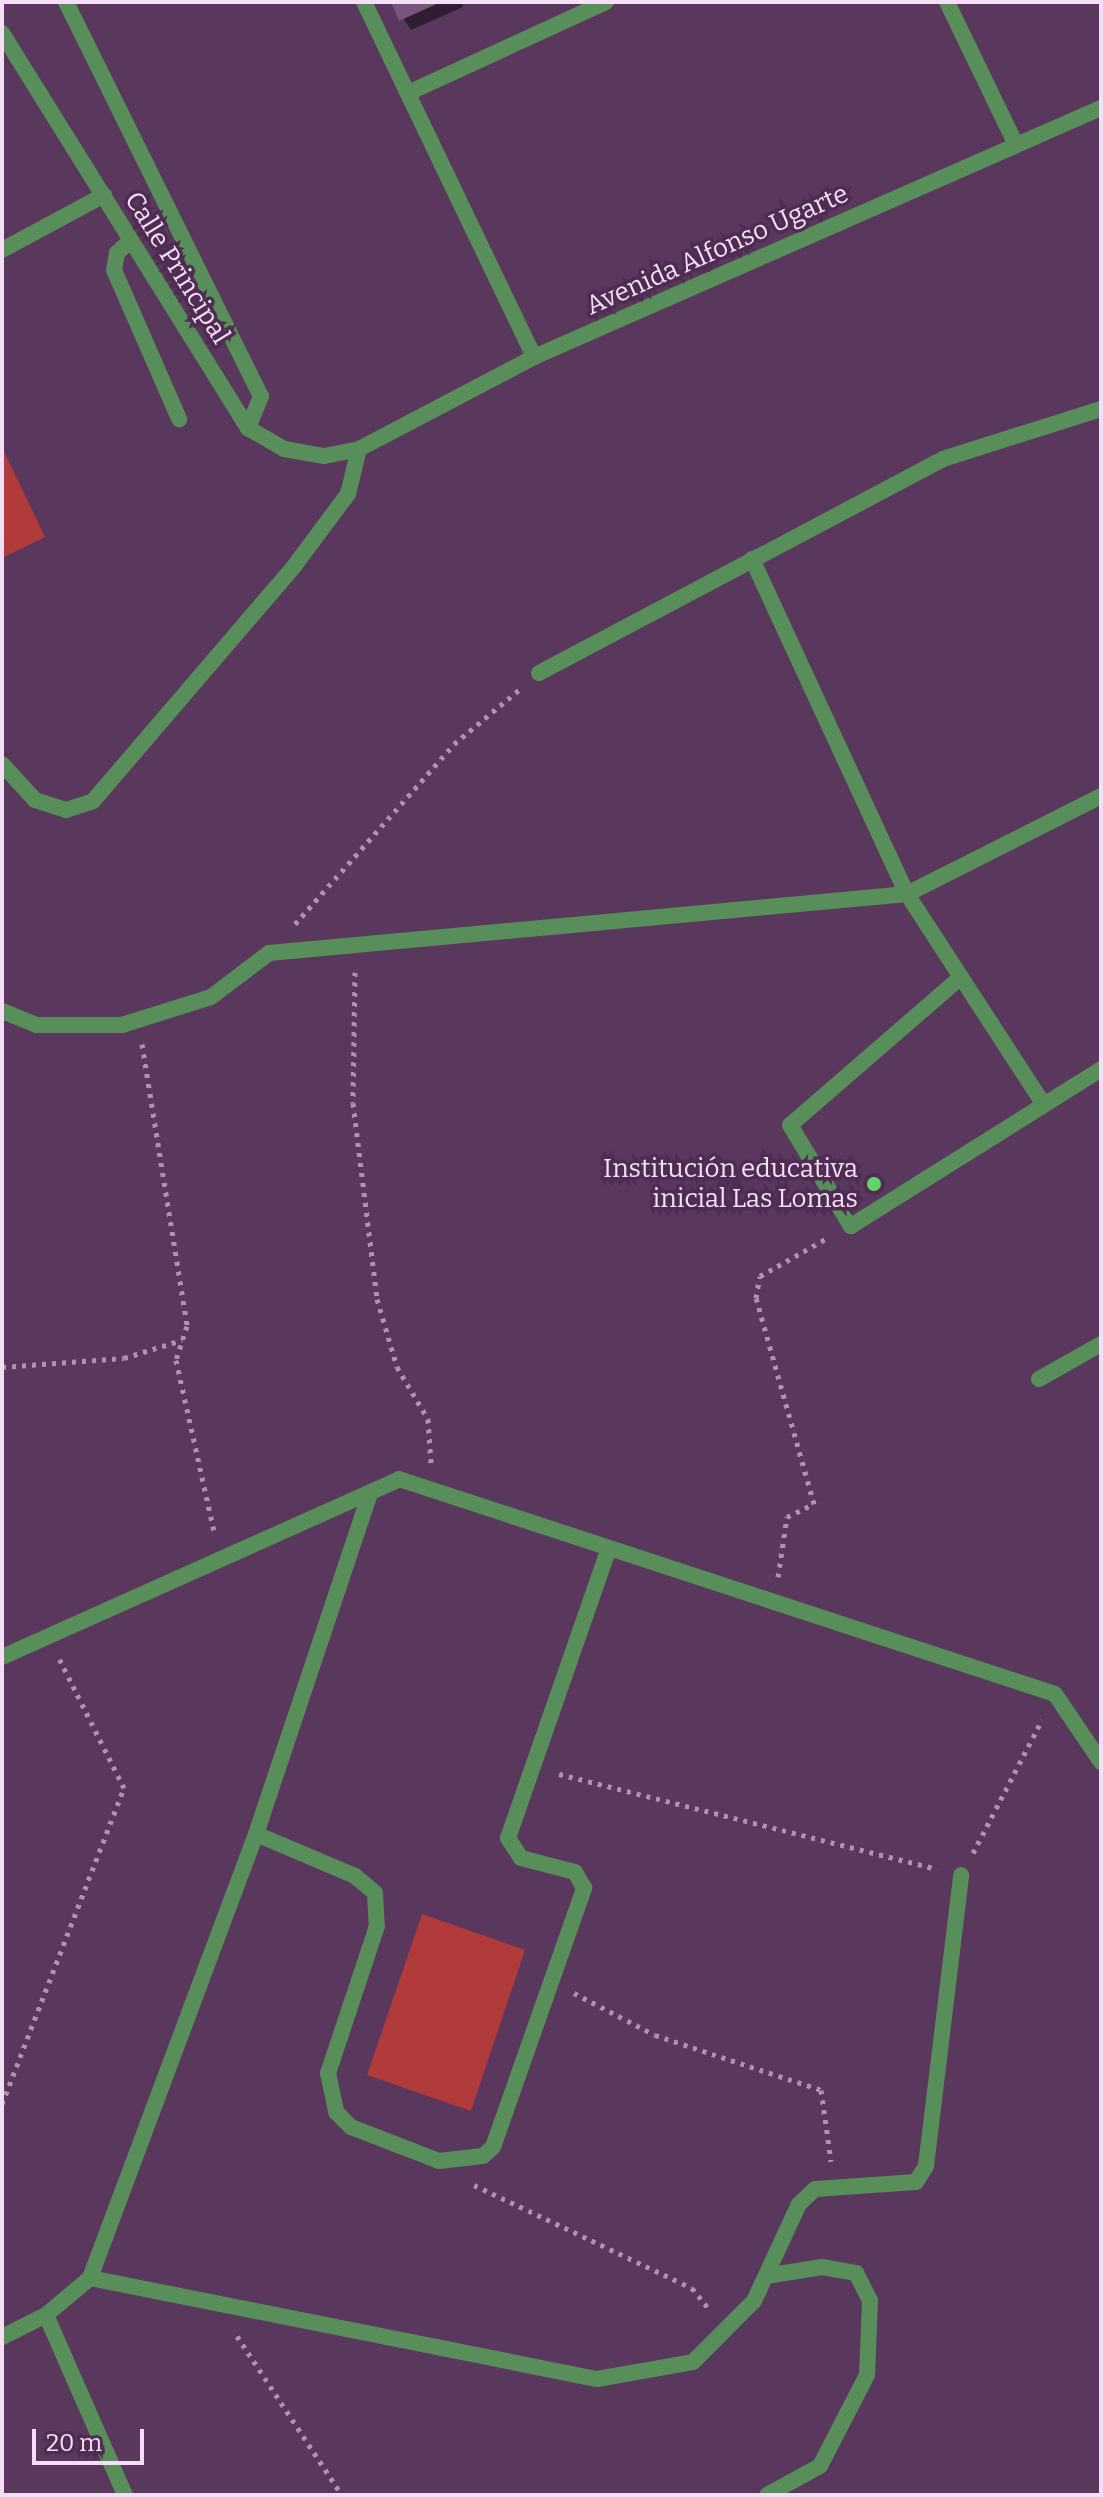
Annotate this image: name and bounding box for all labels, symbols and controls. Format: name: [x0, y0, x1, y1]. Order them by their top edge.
street label: Avenida Alfonso Ugarte: [581, 178, 853, 322]
street label: Calle Principal: [118, 186, 236, 350]
place label: Institución educativa inicial Las Lomas: [603, 1153, 858, 1214]
marker: Institución educativa inicial Las Lomas: [865, 1175, 883, 1193]
scale bar: [36, 2413, 148, 2463]
text: 20 m: [46, 2429, 102, 2457]

